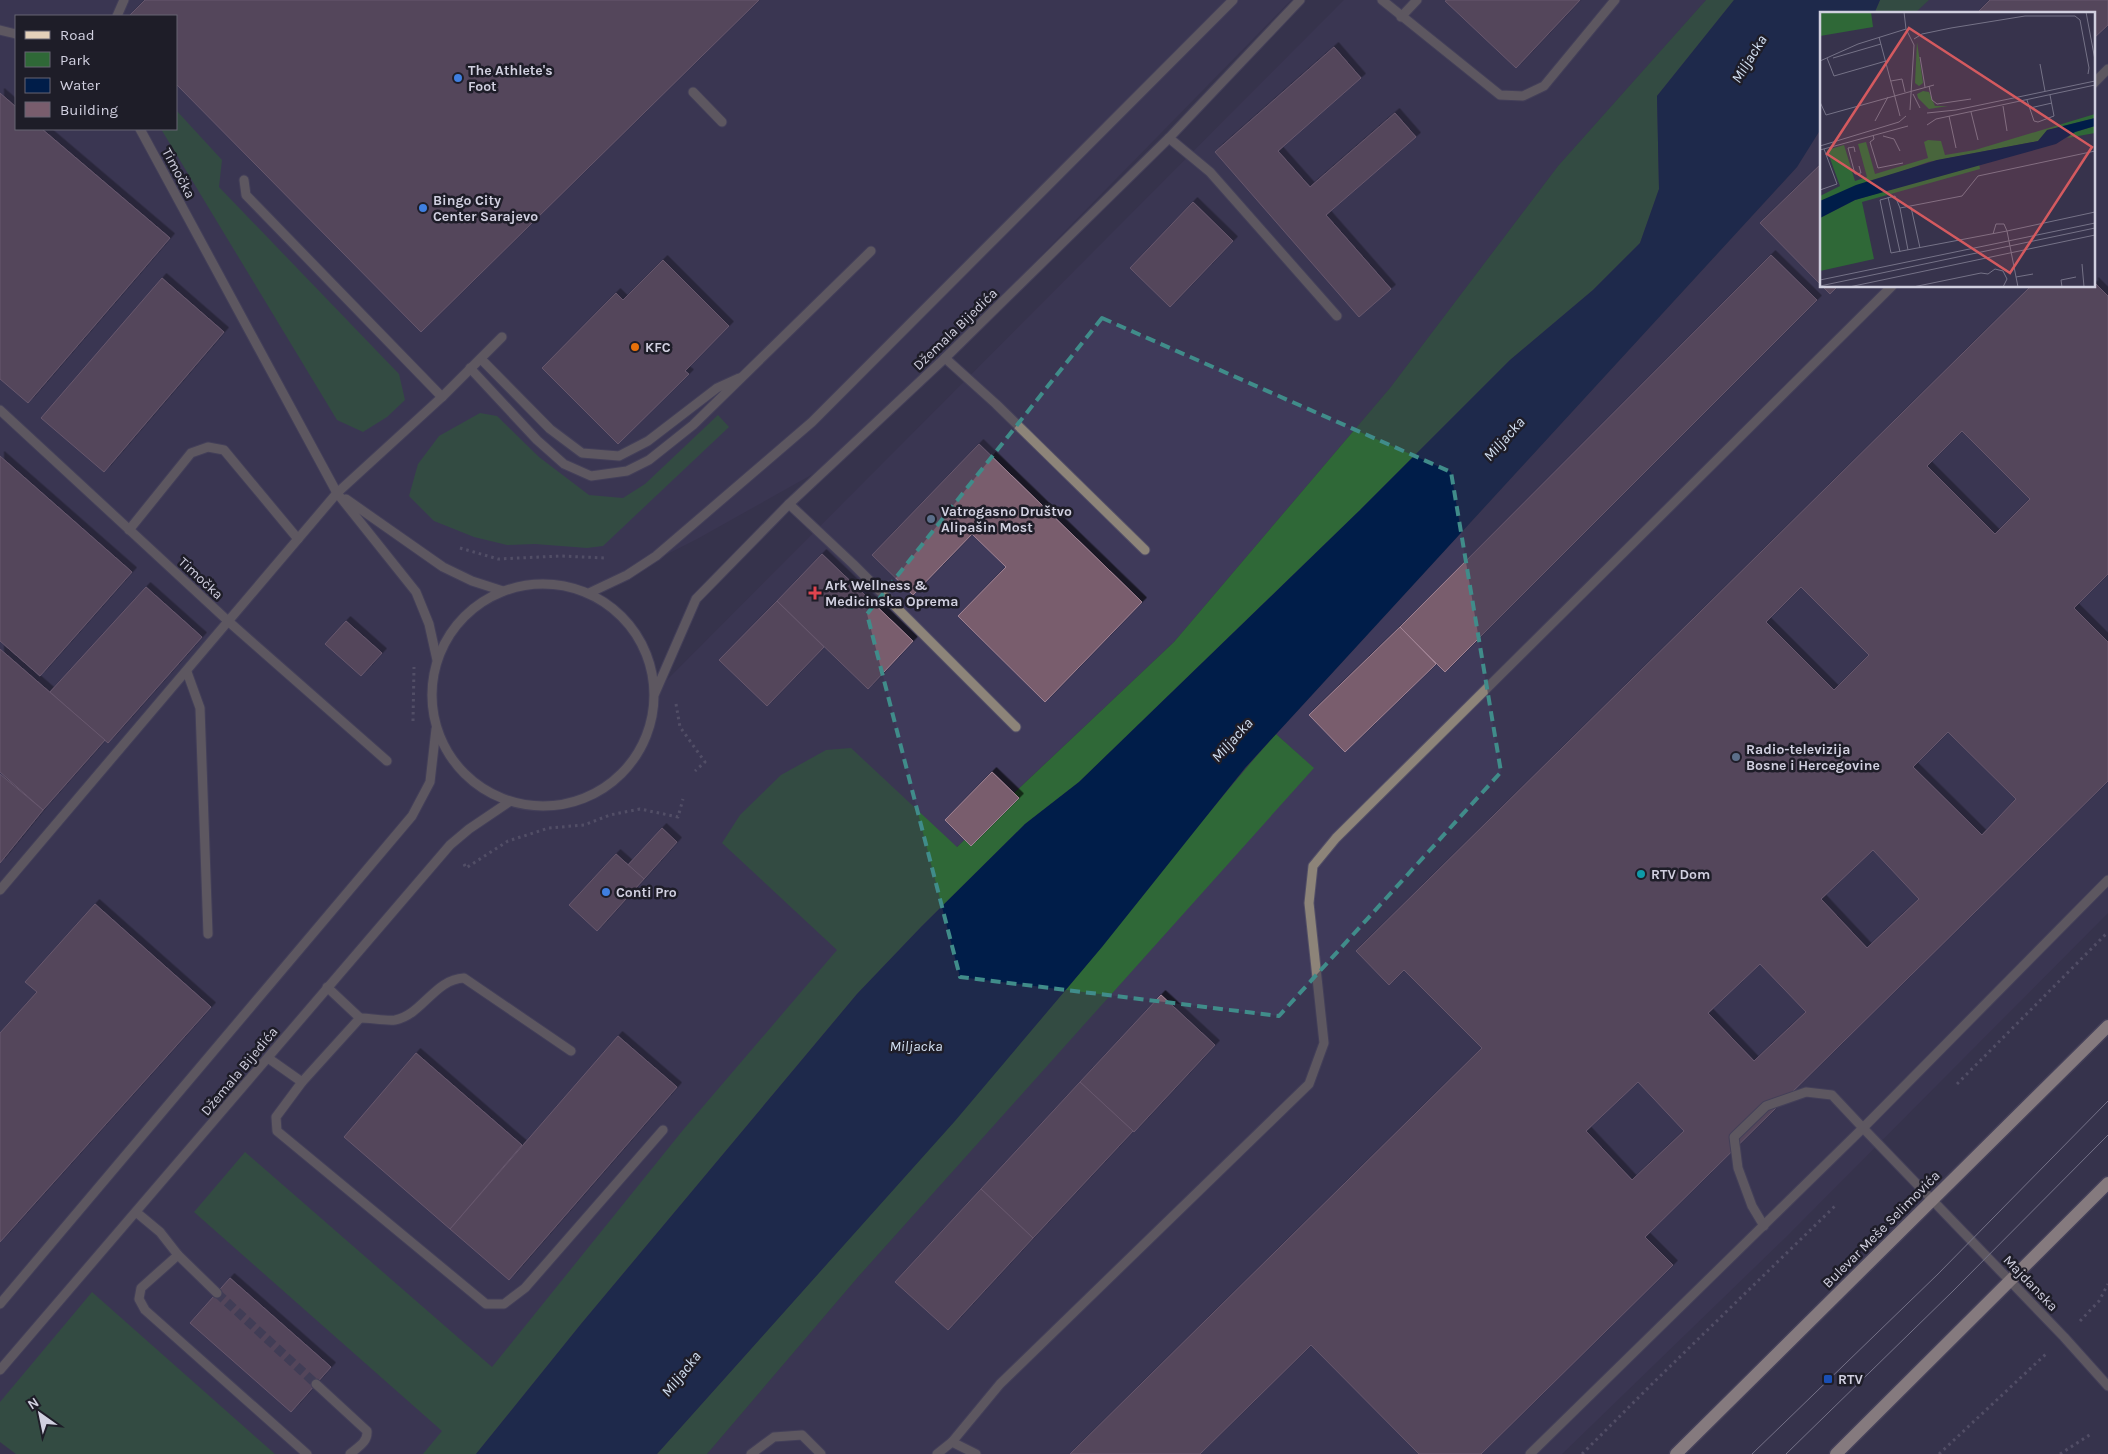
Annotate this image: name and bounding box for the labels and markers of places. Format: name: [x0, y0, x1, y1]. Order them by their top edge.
place label: The Athlete's Foot: [468, 62, 553, 95]
marker: The Athlete's Foot: [452, 72, 464, 84]
place label: Bingo City Center Sarajevo: [433, 192, 538, 225]
marker: Bingo City Center Sarajevo: [417, 202, 429, 214]
place label: KFC: [645, 339, 671, 356]
marker: KFC: [629, 341, 641, 353]
place label: Vatrogasno Društvo Alipašin Most: [941, 503, 1072, 536]
marker: Vatrogasno Društvo Alipašin Most: [925, 513, 937, 525]
place label: Ark Wellness & Medicinska Oprema: [825, 577, 958, 610]
marker: Ark Wellness & Medicinska Oprema: [809, 587, 821, 599]
place label: Radio-televizija Bosne i Hercegovine: [1746, 741, 1880, 774]
marker: Radio-televizija Bosne i Hercegovine: [1730, 751, 1742, 763]
place label: RTV Dom: [1651, 866, 1710, 883]
marker: RTV Dom: [1635, 868, 1647, 880]
place label: Conti Pro: [616, 884, 677, 901]
marker: Conti Pro: [600, 886, 612, 898]
place label: RTV: [1838, 1371, 1863, 1388]
marker: RTV: [1822, 1373, 1834, 1385]

